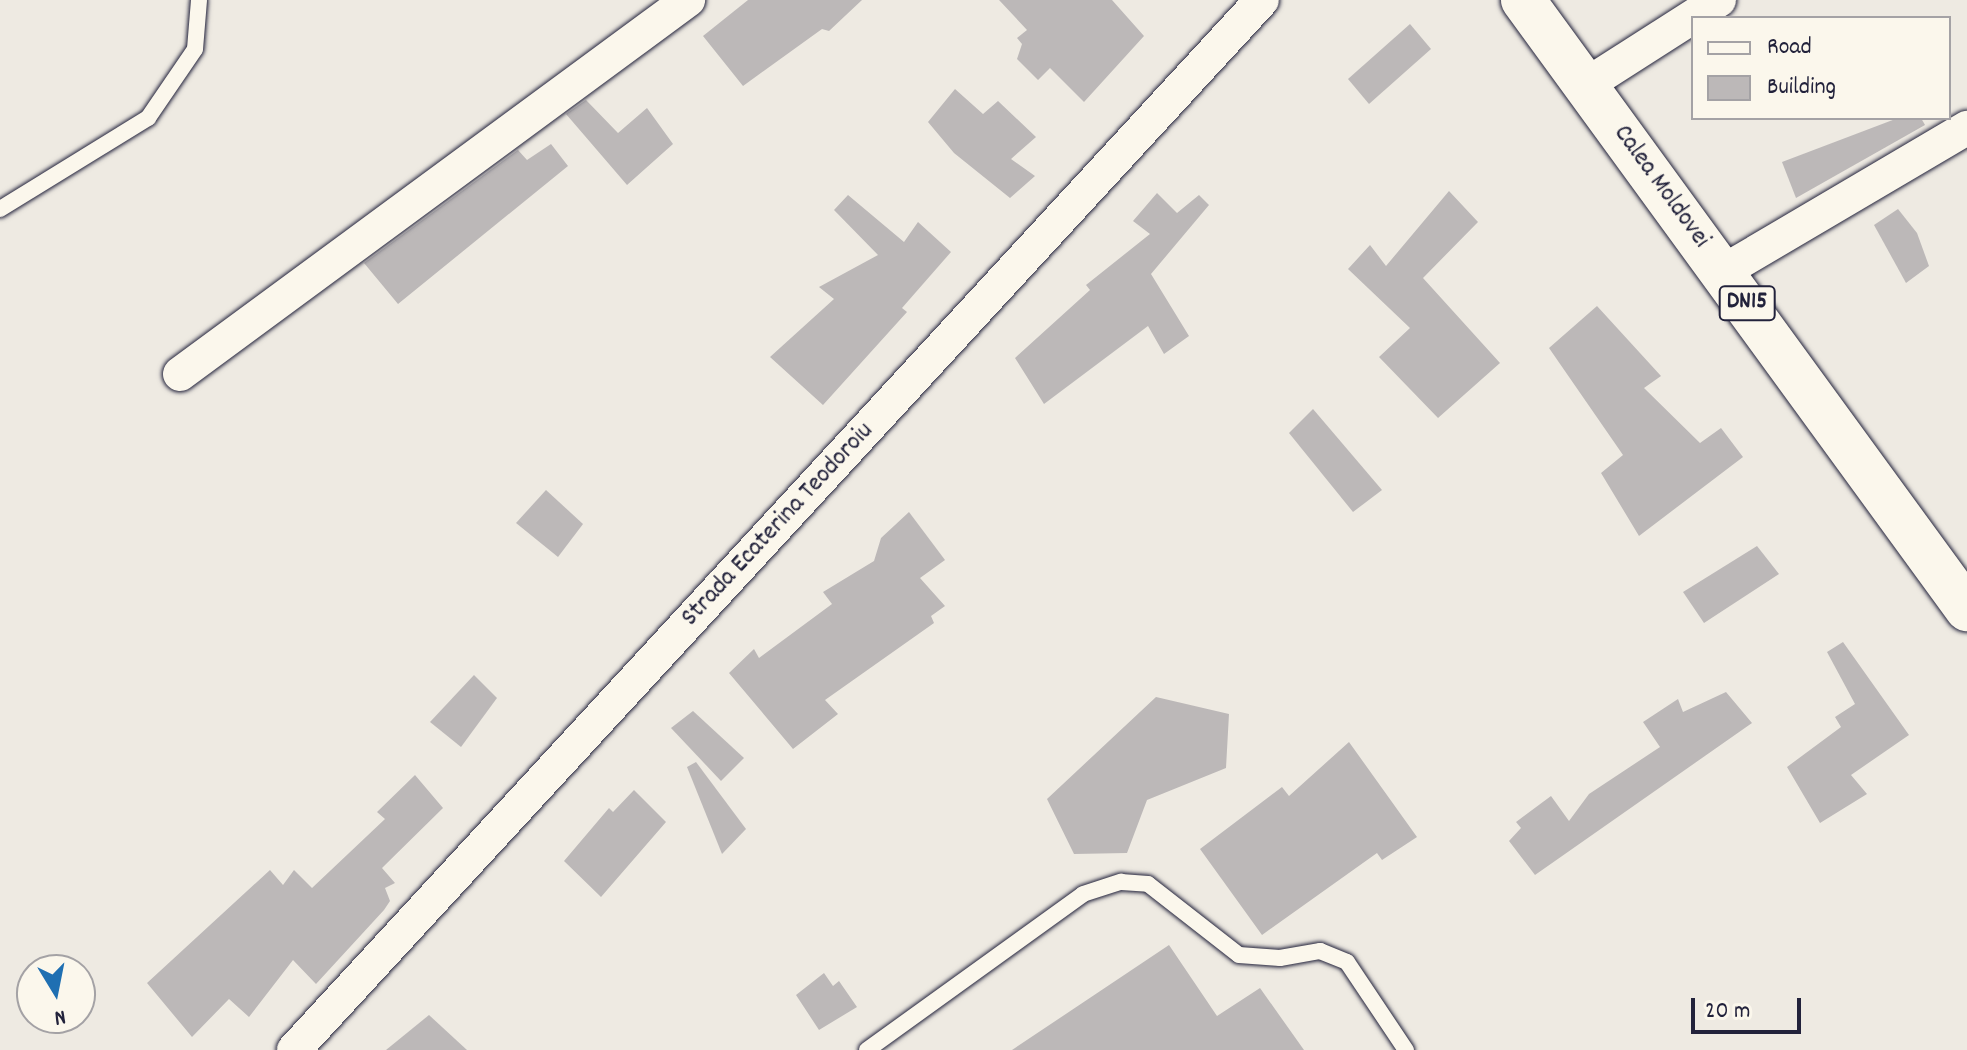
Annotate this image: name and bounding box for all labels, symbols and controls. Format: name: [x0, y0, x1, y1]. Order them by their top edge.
legend: [1691, 16, 1951, 120]
text: Road: [1767, 31, 1812, 65]
text: Building: [1767, 71, 1836, 105]
street label: Calea Moldovei: [1606, 119, 1716, 255]
road number: DN15: [1717, 283, 1777, 323]
street label: Strada Ecaterina Teodoroiu: [675, 416, 881, 634]
north arrow: [16, 954, 96, 1034]
scale bar: [1695, 982, 1805, 1032]
text: 20 m: [1705, 995, 1751, 1029]
text: N: [52, 1000, 68, 1032]

